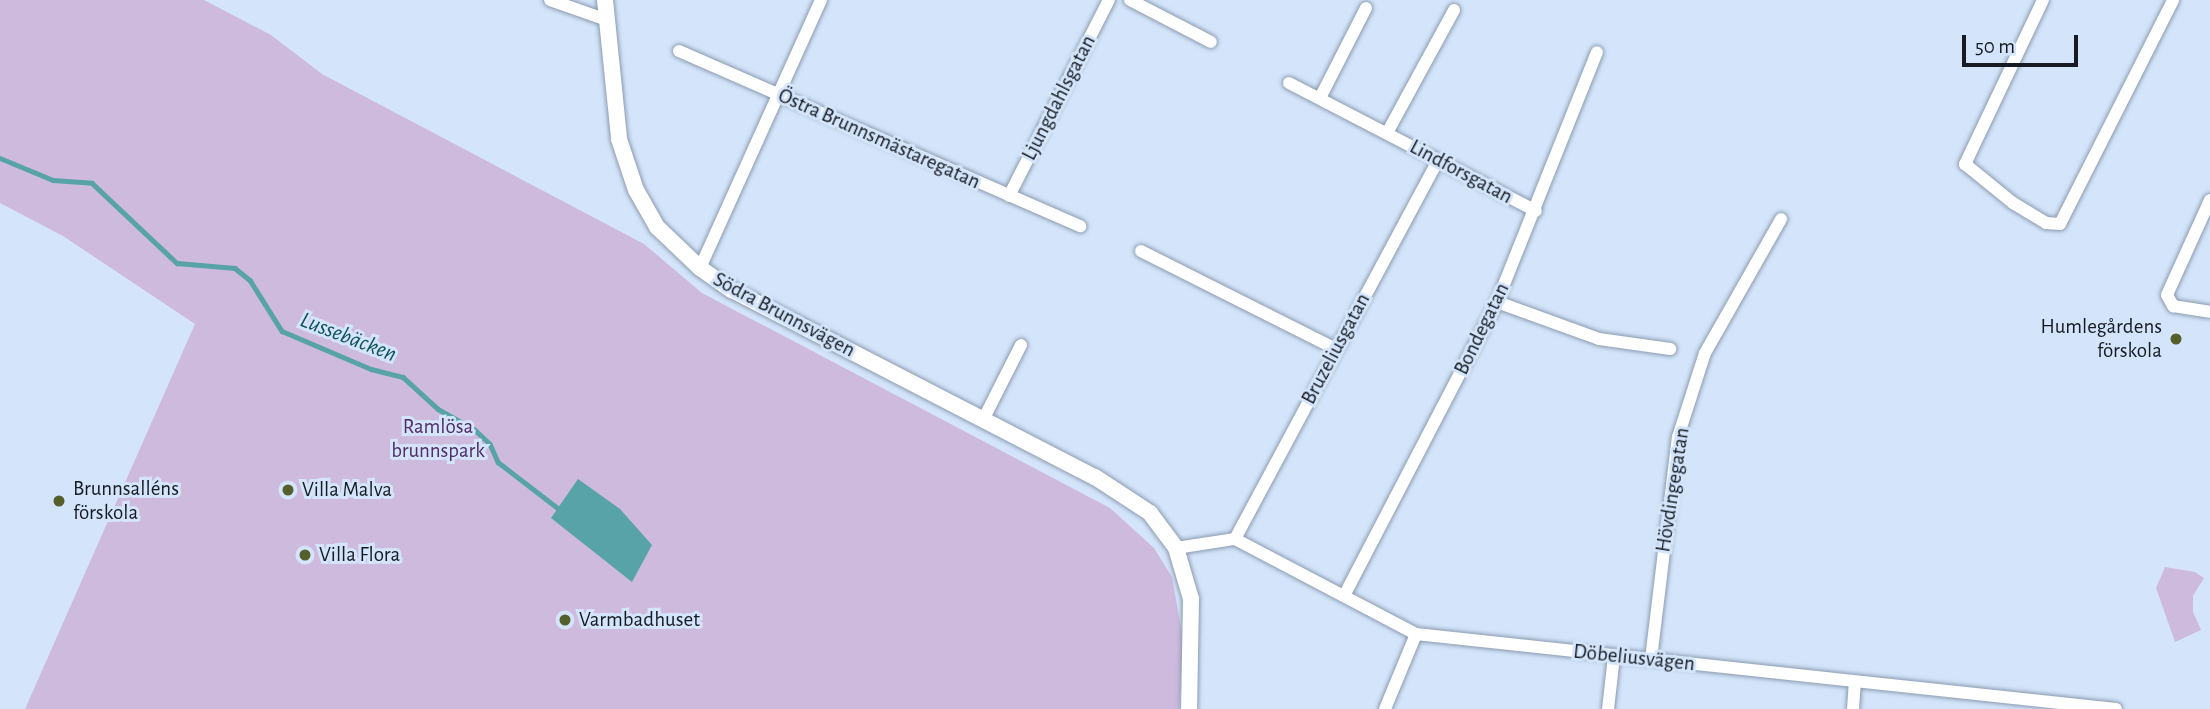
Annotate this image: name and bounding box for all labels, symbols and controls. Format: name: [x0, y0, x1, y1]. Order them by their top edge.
scale bar: [1965, 21, 2080, 65]
street label: Ljungdahlsgatan: [1017, 31, 1101, 165]
text: 50 m: [1975, 36, 2015, 57]
street label: Östra Brunnsmästaregatan: [774, 83, 984, 195]
street label: Lindforsgatan: [1405, 134, 1517, 210]
street label: Södra Brunnsvägen: [709, 267, 859, 363]
street label: Bondegatan: [1449, 279, 1515, 379]
street label: Bruzeliusgatan: [1296, 289, 1376, 409]
water label: Lussebäcken: [296, 307, 400, 369]
place label: Humlegårdens förskola: [2041, 314, 2162, 364]
marker: Humlegårdens förskola: [2168, 331, 2184, 347]
park label: Ramlösa brunnspark: [391, 414, 485, 464]
street label: Hövdingegatan: [1651, 426, 1695, 554]
place label: Brunnsalléns förskola: [73, 476, 179, 526]
place label: Villa Malva: [302, 477, 392, 503]
marker: Villa Malva: [280, 482, 296, 498]
marker: Brunnsalléns förskola: [51, 493, 67, 509]
place label: Villa Flora: [319, 542, 400, 568]
marker: Villa Flora: [297, 547, 313, 563]
place label: Varmbadhuset: [579, 607, 700, 633]
marker: Varmbadhuset: [557, 612, 573, 628]
street label: Döbeliusvägen: [1572, 639, 1696, 677]

